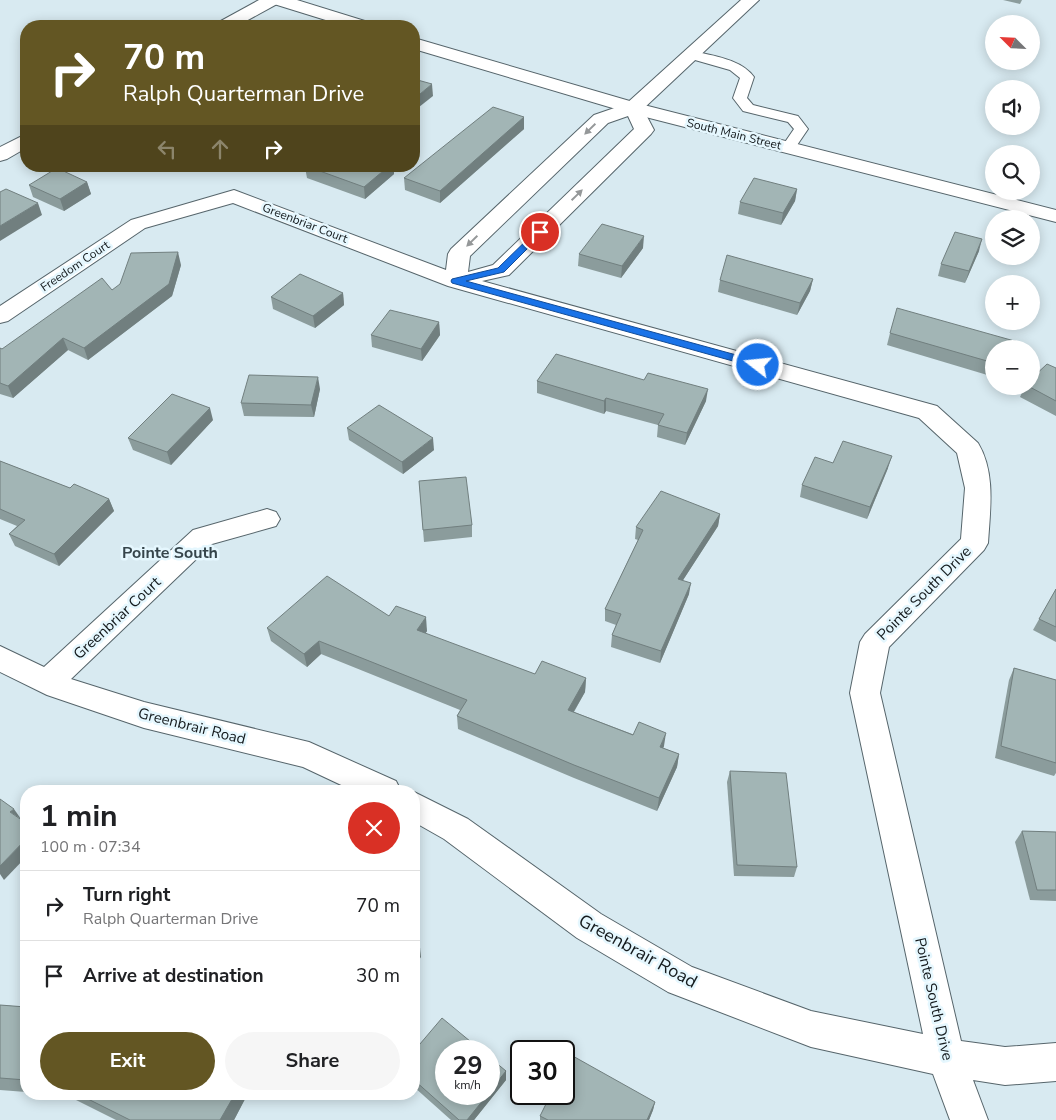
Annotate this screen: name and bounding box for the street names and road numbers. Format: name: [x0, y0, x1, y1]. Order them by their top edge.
street label: South Main Street: [685, 115, 784, 154]
street label: Greenbriar Court: [260, 199, 351, 247]
street label: Freedom Court: [37, 236, 113, 295]
street label: Pointe South Drive: [872, 541, 976, 645]
street label: Greenbriar Court: [69, 572, 166, 664]
street label: Greenbrair Road: [136, 703, 248, 749]
street label: Greenbrair Road: [574, 908, 702, 994]
street label: Pointe South Drive: [910, 936, 958, 1062]

